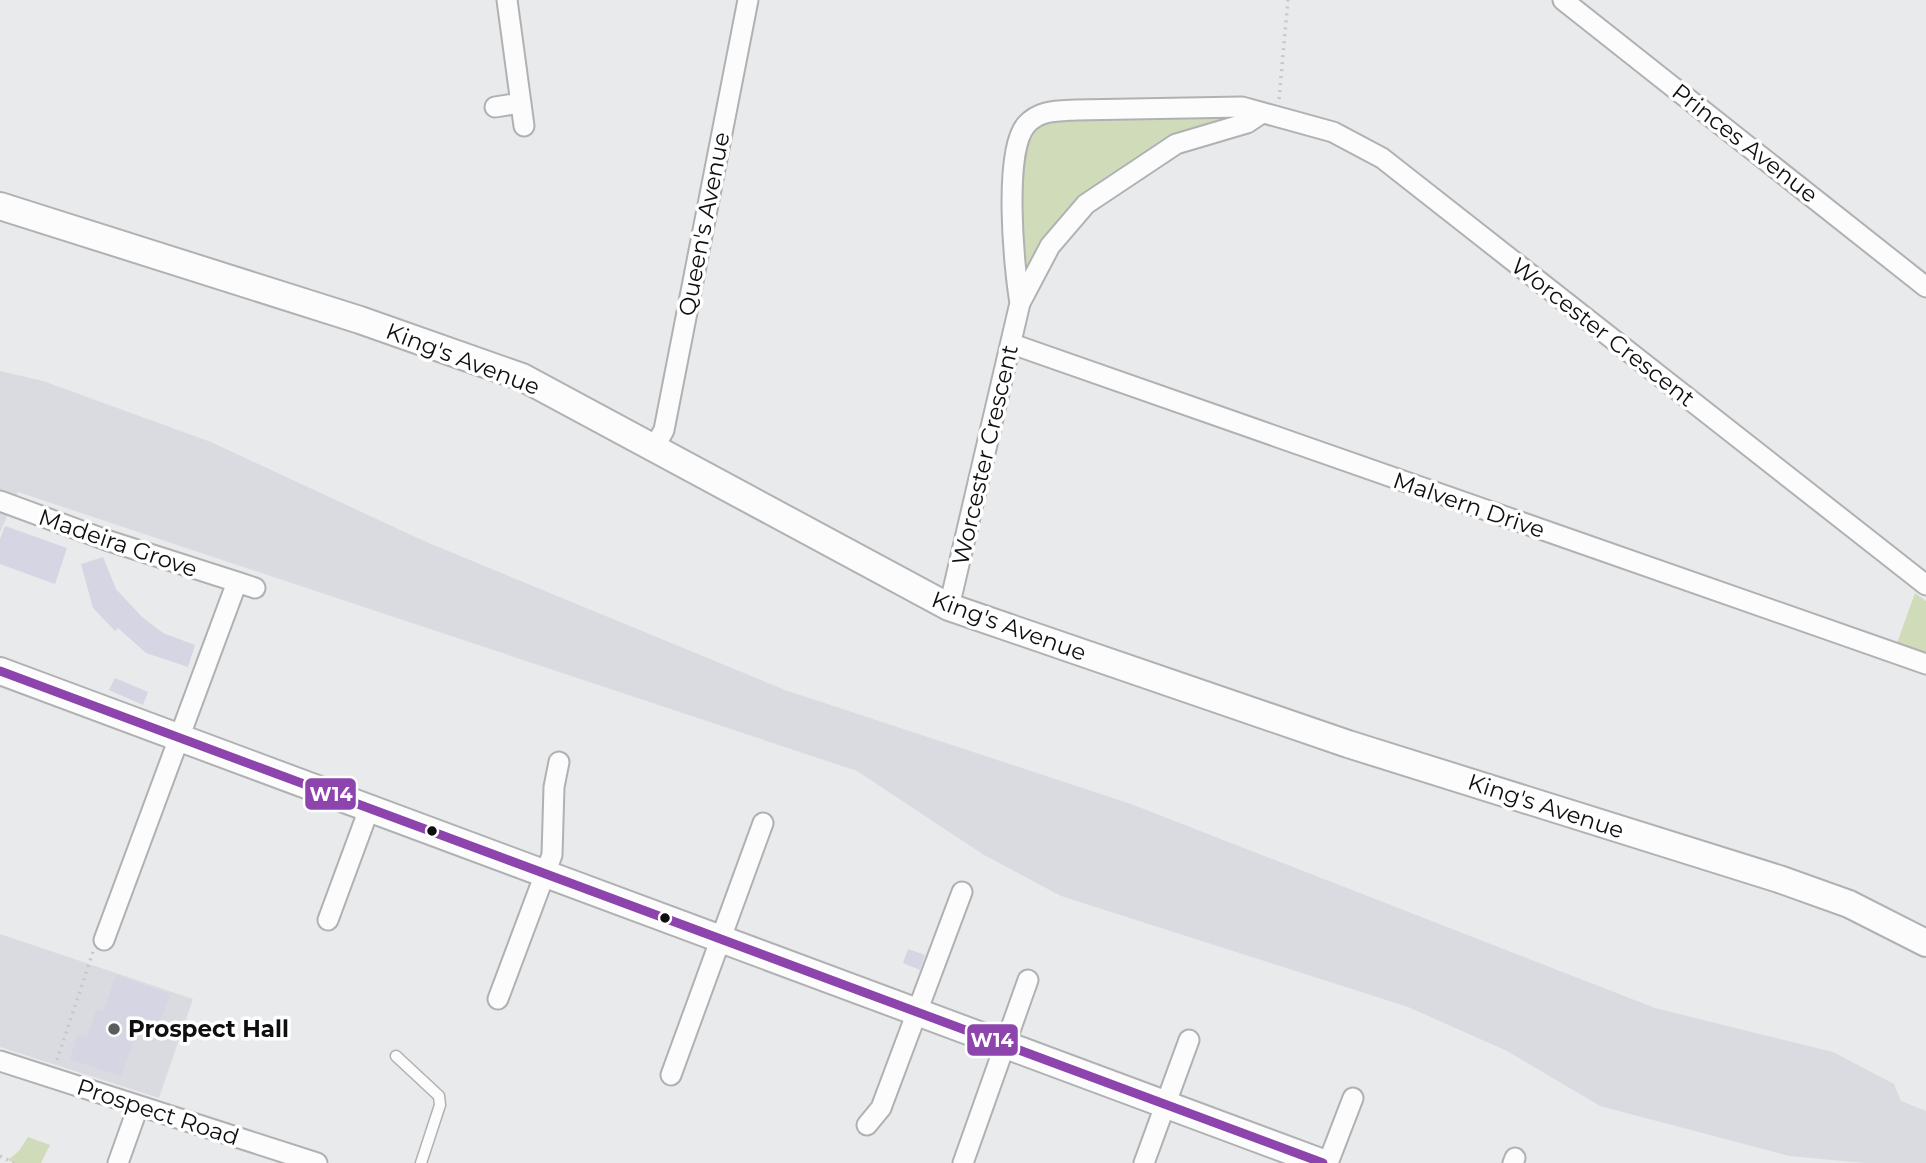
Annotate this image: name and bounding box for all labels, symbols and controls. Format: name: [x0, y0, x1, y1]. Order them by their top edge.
street label: Princes Avenue: [1666, 77, 1824, 209]
street label: Queen's Avenue: [672, 130, 736, 318]
street label: Worcester Crescent: [1506, 252, 1700, 412]
street label: King's Avenue: [382, 317, 544, 401]
street label: Worcester Crescent: [946, 342, 1024, 568]
street label: Malvern Drive: [1389, 466, 1549, 544]
street label: Madeira Grove: [35, 503, 201, 583]
street label: King's Avenue: [928, 585, 1090, 667]
street label: King's Avenue: [1464, 768, 1628, 844]
line badge: W14: [304, 777, 357, 811]
text: W14: [309, 783, 353, 806]
unlabelled marker: [425, 824, 439, 838]
unlabelled marker: [658, 911, 672, 925]
place label: Prospect Hall: [128, 1015, 289, 1043]
marker: Prospect Hall: [106, 1021, 122, 1037]
line badge: W14: [966, 1023, 1019, 1057]
text: W14: [970, 1029, 1014, 1052]
street label: Prospect Road: [73, 1073, 243, 1151]

